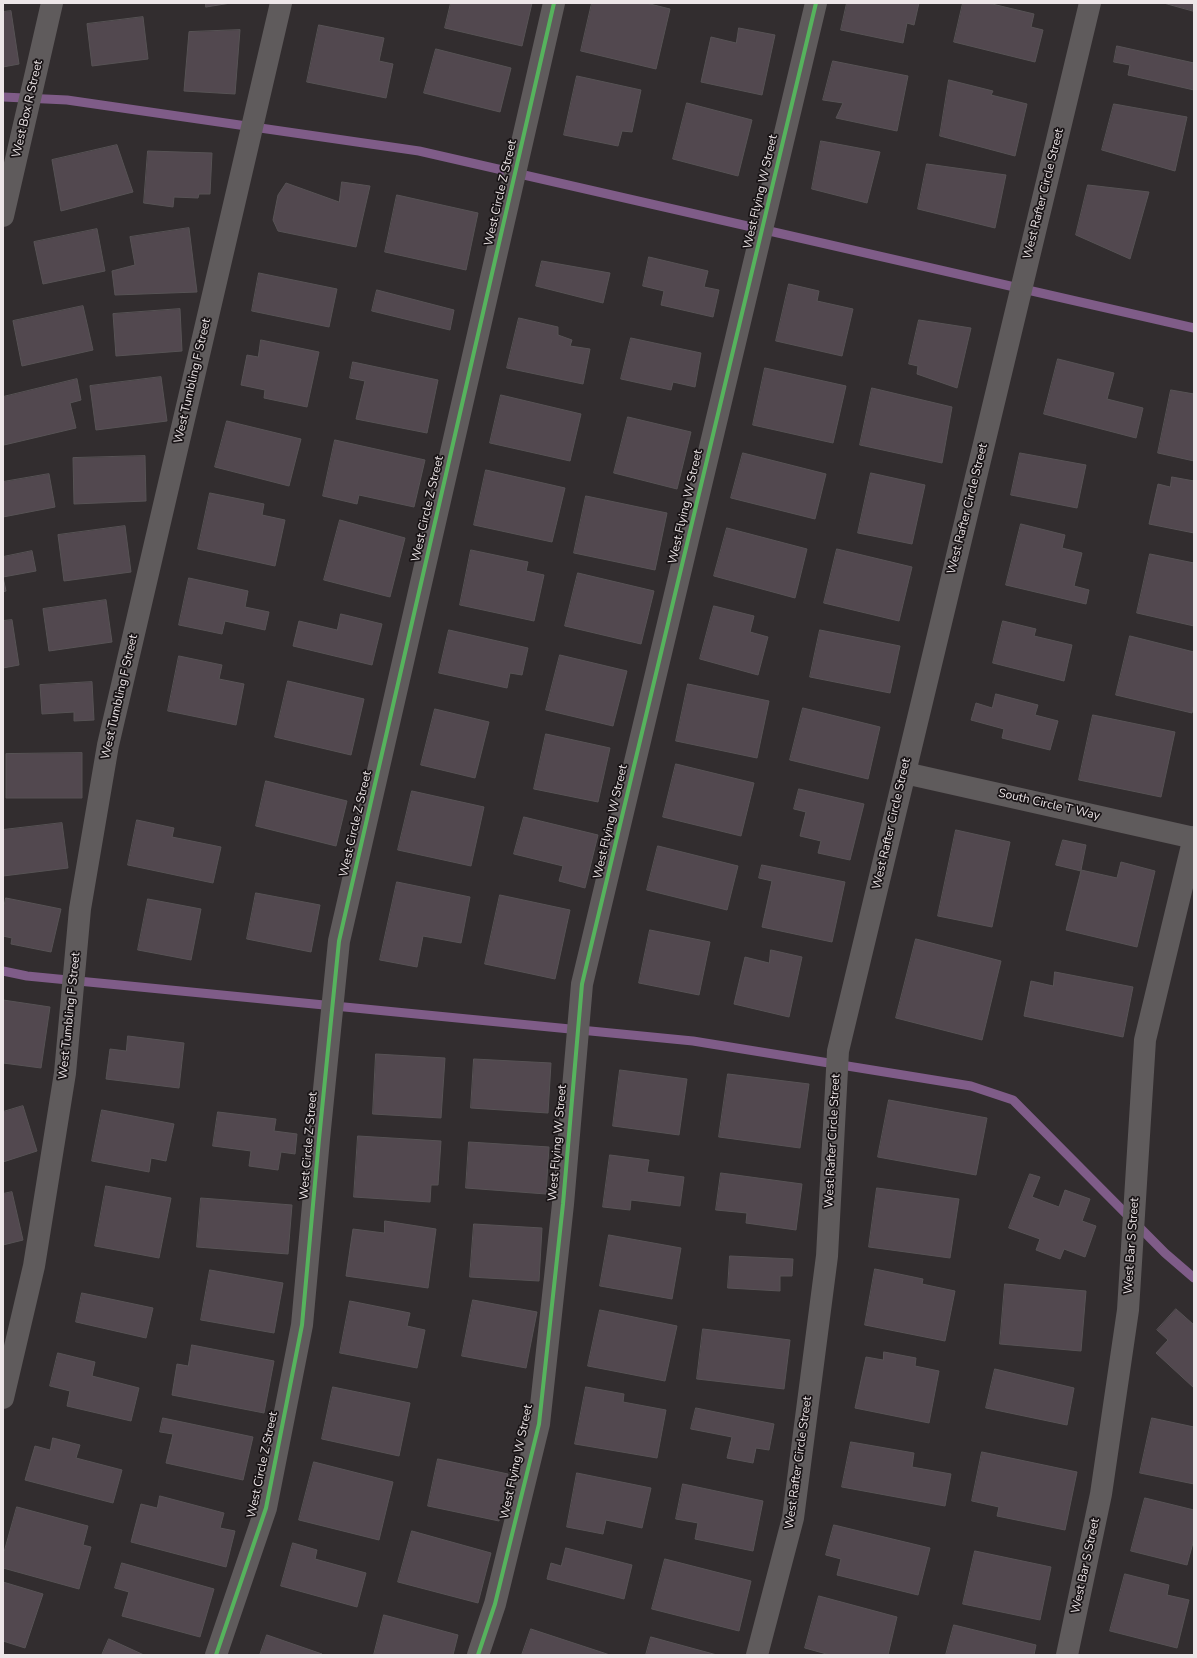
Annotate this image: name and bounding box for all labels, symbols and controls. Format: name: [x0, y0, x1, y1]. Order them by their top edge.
street label: West Box R Street: [10, 59, 46, 159]
street label: West Rafter Circle Street: [1021, 127, 1067, 261]
street label: West Flying W Street: [741, 133, 781, 251]
street label: West Circle Z Street: [482, 139, 520, 247]
street label: West Tumbling F Street: [172, 317, 214, 445]
street label: West Rafter Circle Street: [945, 442, 991, 576]
street label: West Flying W Street: [666, 448, 706, 566]
street label: West Circle Z Street: [409, 455, 447, 563]
street label: West Tumbling F Street: [99, 633, 141, 761]
street label: West Rafter Circle Street: [870, 757, 914, 891]
street label: West Flying W Street: [591, 763, 631, 881]
street label: West Circle Z Street: [337, 770, 375, 878]
street label: South Circle T Way: [997, 786, 1101, 824]
street label: West Tumbling F Street: [56, 952, 84, 1080]
street label: West Rafter Circle Street: [822, 1074, 844, 1208]
street label: West Flying W Street: [546, 1084, 570, 1202]
street label: West Circle Z Street: [297, 1091, 321, 1201]
street label: West Bar S Street: [1121, 1197, 1143, 1295]
street label: West Rafter Circle Street: [783, 1396, 815, 1530]
street label: West Flying W Street: [498, 1403, 536, 1521]
street label: West Circle Z Street: [245, 1411, 281, 1519]
street label: West Bar S Street: [1069, 1517, 1103, 1615]

